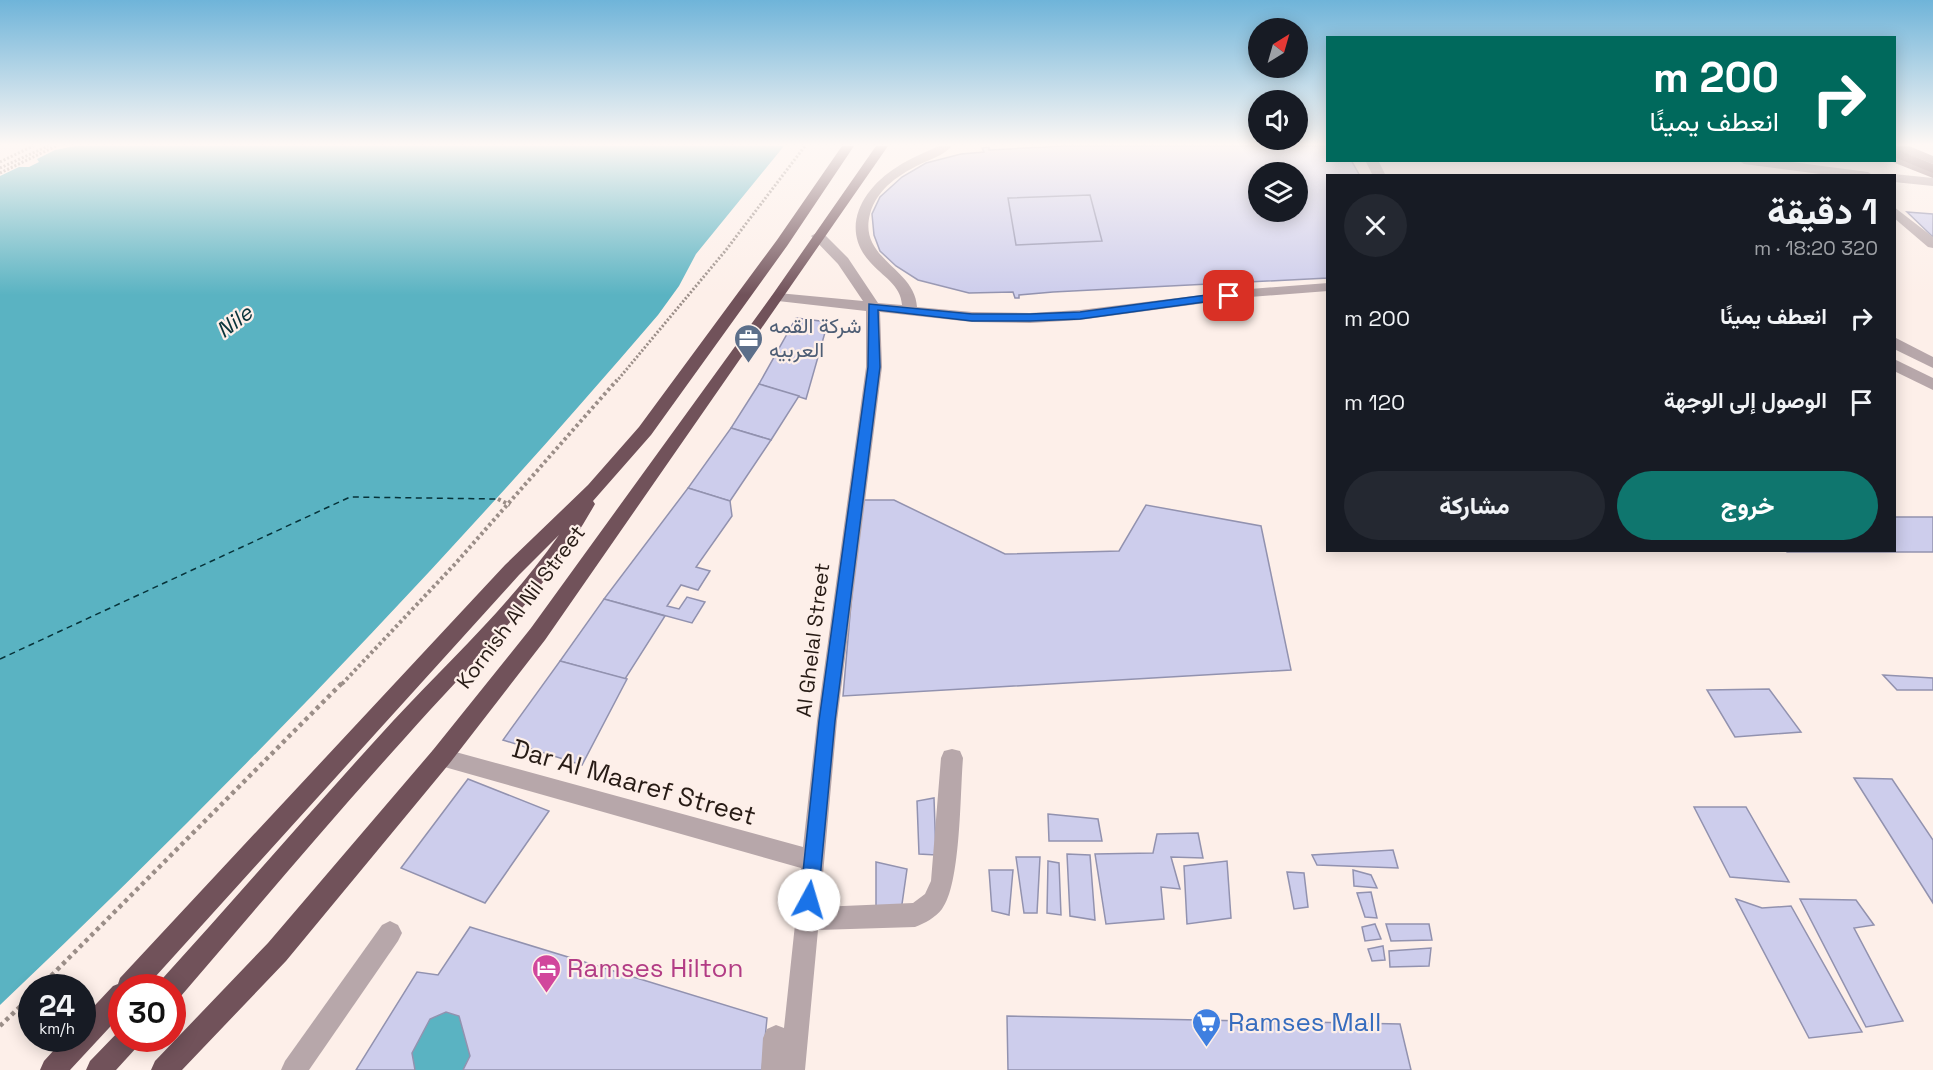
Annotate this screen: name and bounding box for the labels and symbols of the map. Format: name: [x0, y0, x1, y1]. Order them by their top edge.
north arrow: [1248, 18, 1308, 78]
pin: [1203, 270, 1254, 321]
water label: Nile: [210, 298, 259, 344]
place label: شركة القمه العربيه: [769, 312, 862, 363]
office icon: شركة القمه العربيه: [732, 322, 764, 364]
street label: Kornish Al Nil Street: [450, 520, 591, 694]
street label: Al Ghelal Street: [790, 561, 835, 718]
street label: Dar Al Maaref Street: [508, 731, 760, 833]
position arrow: [777, 868, 841, 932]
place label: Ramses Hilton: [567, 951, 744, 985]
hotel icon: Ramses Hilton: [530, 952, 562, 994]
speed limit sign: 30: [108, 974, 186, 1052]
place label: Ramses Mall: [1228, 1005, 1381, 1039]
supermarket icon: Ramses Mall: [1191, 1006, 1223, 1048]

